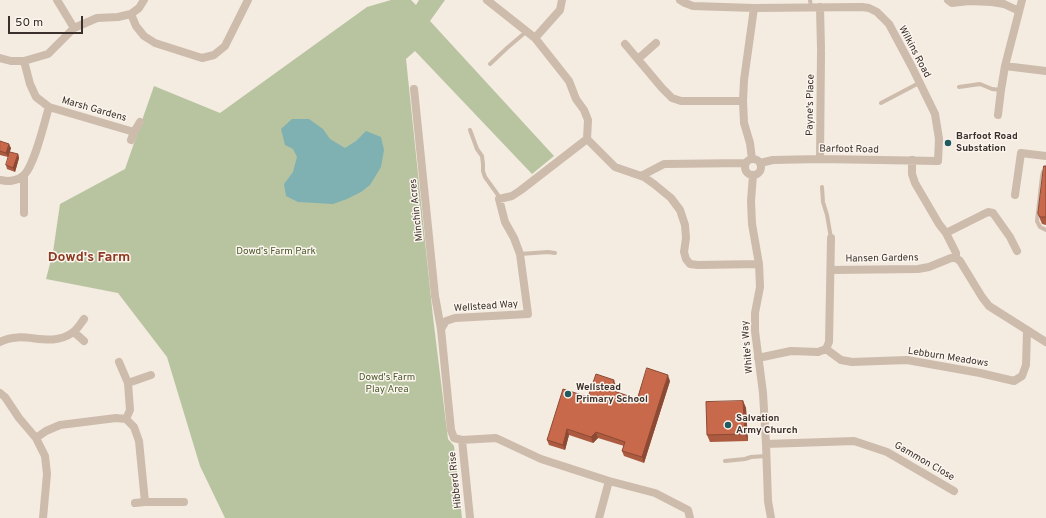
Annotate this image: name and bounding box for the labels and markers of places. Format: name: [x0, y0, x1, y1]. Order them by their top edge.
place label: Barfoot Road Substation: [956, 131, 1018, 154]
marker: Barfoot Road Substation: [943, 138, 953, 148]
place label: Wellstead Primary School: [576, 382, 648, 406]
marker: Wellstead Primary School: [563, 389, 573, 399]
place label: Salvation Army Church: [736, 413, 798, 436]
marker: Salvation Army Church: [723, 420, 733, 430]

